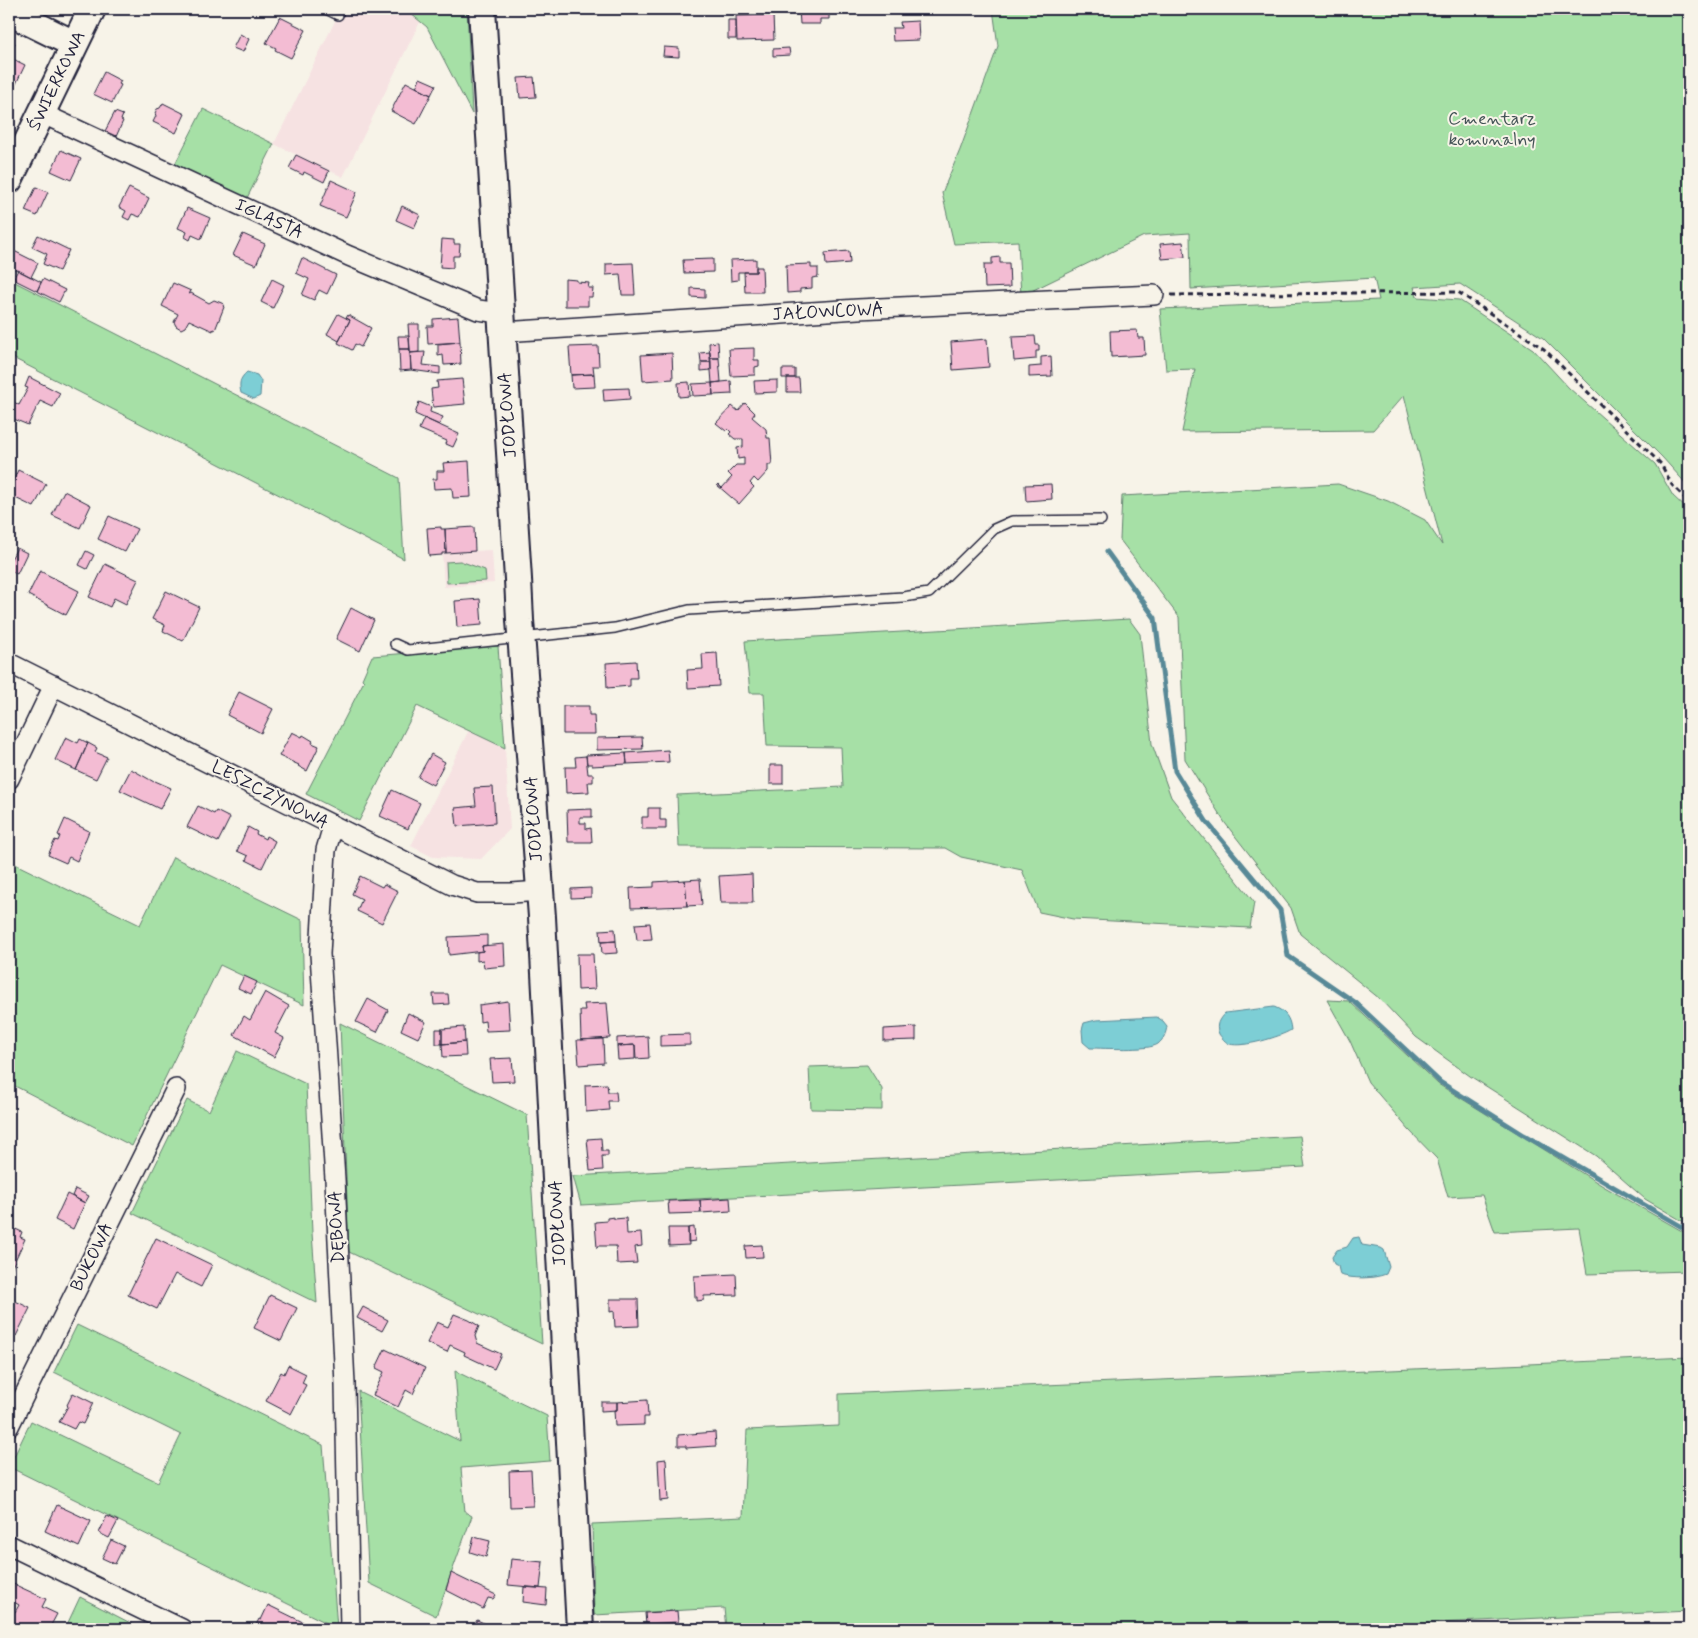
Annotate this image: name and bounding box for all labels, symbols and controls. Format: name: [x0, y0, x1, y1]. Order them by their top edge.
street label: ŚWIERKOWA: [22, 27, 92, 135]
park label: Cmentarz komunalny: [1448, 107, 1536, 152]
street label: IGLASTA: [231, 193, 307, 245]
street label: JAŁOWCOWA: [772, 297, 884, 327]
street label: JODŁOWA: [493, 371, 523, 459]
street label: LESZCZYNOWA: [207, 755, 333, 835]
street label: JODŁOWA: [519, 775, 549, 863]
street label: JODŁOWA: [544, 1179, 572, 1267]
street label: DĘBOWA: [323, 1190, 351, 1264]
street label: BUKOWA: [65, 1219, 119, 1295]

